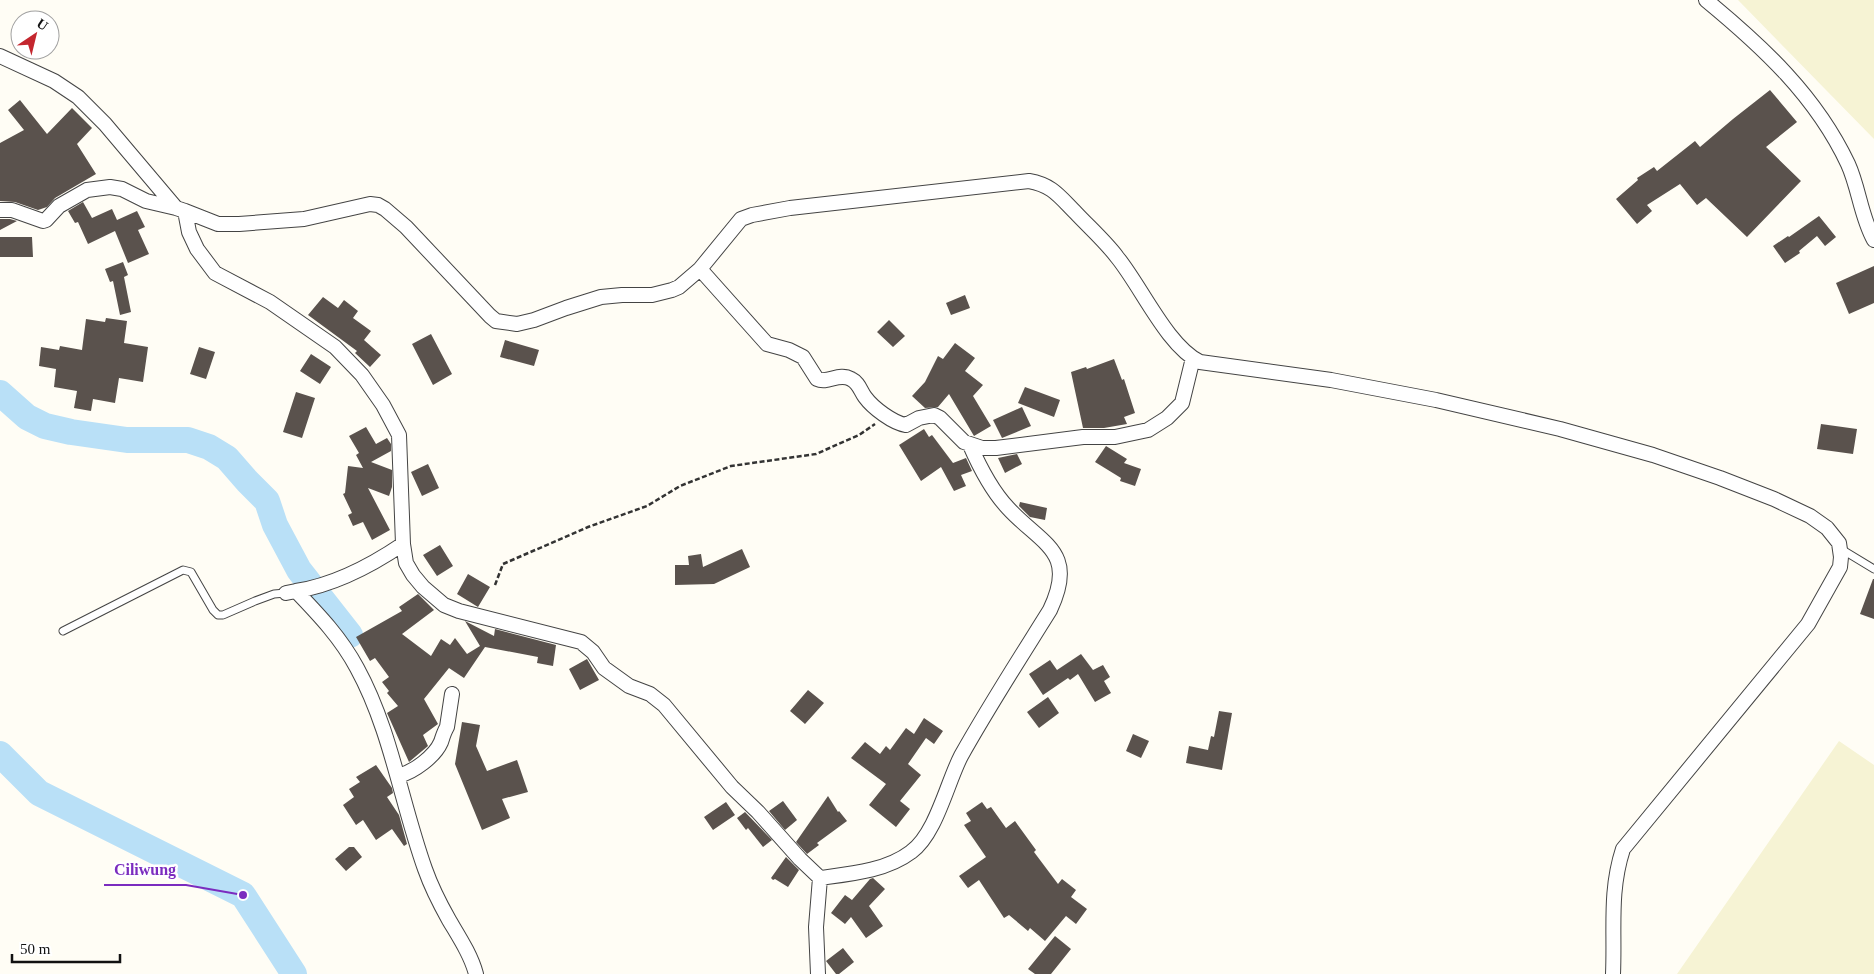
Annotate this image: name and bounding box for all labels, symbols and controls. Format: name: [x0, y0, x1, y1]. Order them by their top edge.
north arrow: [10, 10, 60, 60]
text: U: [34, 16, 51, 34]
callout: Ciliwung: [104, 854, 186, 885]
text: Ciliwung: [114, 861, 176, 879]
scale bar: [12, 932, 120, 964]
text: 50 m: [20, 941, 51, 957]

